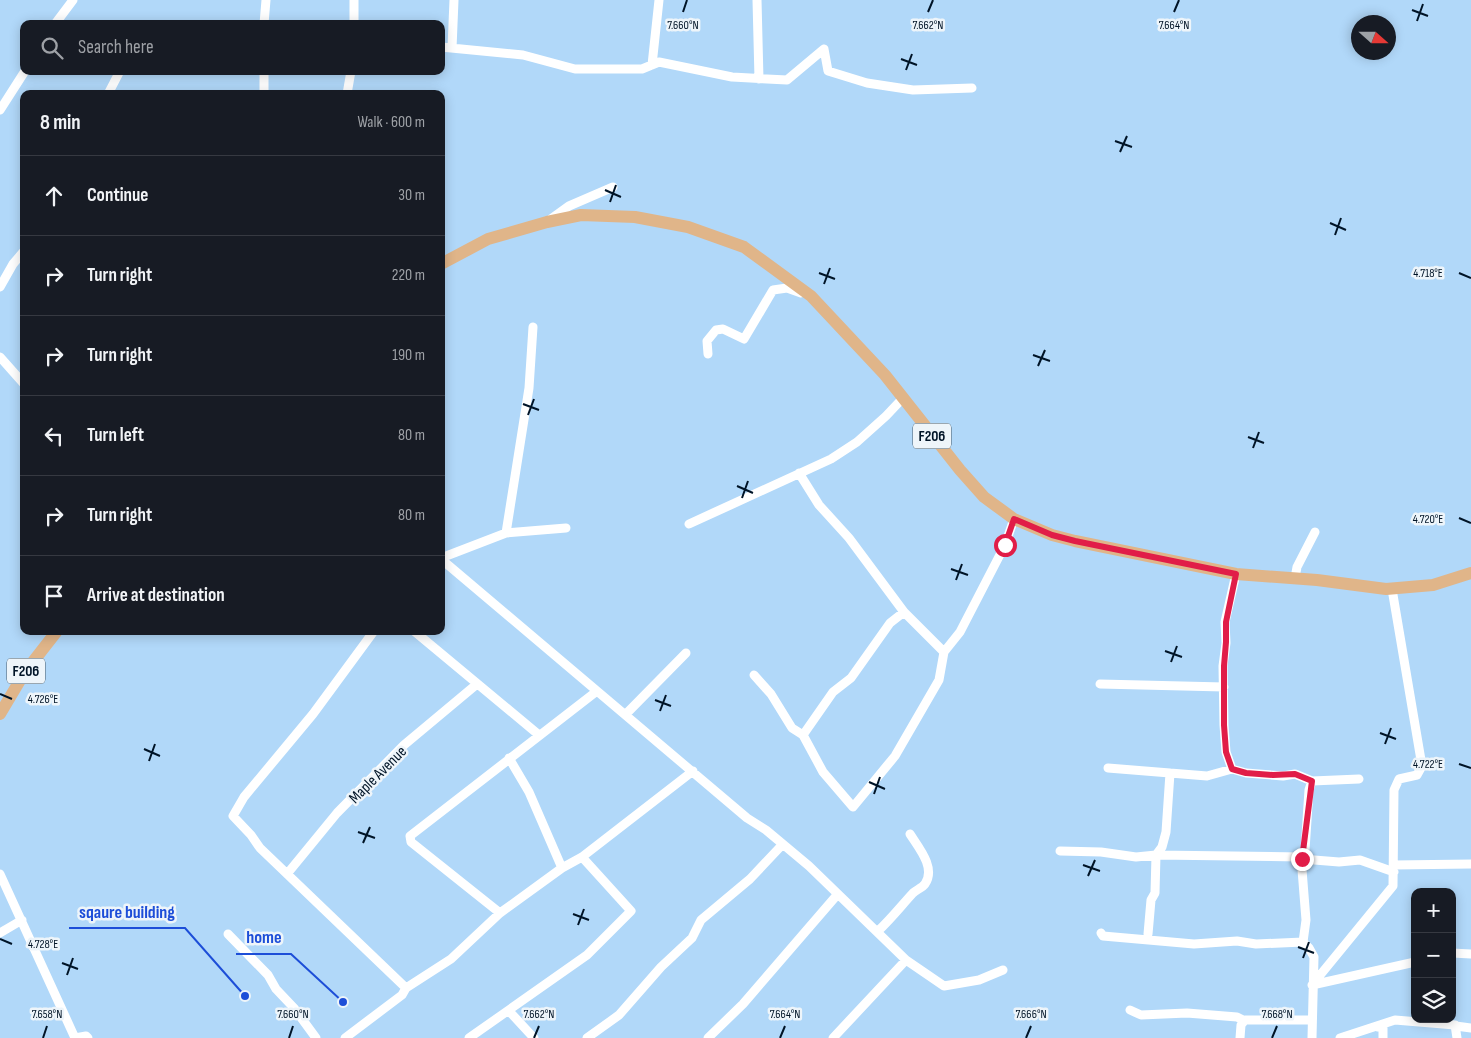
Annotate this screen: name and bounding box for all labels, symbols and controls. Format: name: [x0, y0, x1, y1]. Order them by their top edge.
north arrow: [1351, 15, 1396, 60]
text: 7.660°N: [667, 18, 699, 33]
text: 7.662°N: [913, 18, 943, 33]
text: 7.664°N: [1159, 18, 1189, 33]
search box: [20, 20, 445, 75]
icon: search: [38, 34, 66, 62]
text: Search here: [78, 36, 154, 59]
text: 8 min: [40, 110, 81, 135]
text: Walk · 600 m: [357, 113, 425, 132]
icon: ahead: [40, 182, 68, 210]
text: Continue: [87, 184, 148, 207]
text: 30 m: [398, 186, 425, 205]
icon: right: [40, 262, 68, 290]
text: Turn right: [87, 264, 152, 287]
text: 220 m: [392, 266, 425, 285]
text: 4.718°E: [1413, 266, 1443, 281]
icon: right: [40, 342, 68, 370]
text: Turn right: [87, 344, 152, 367]
text: 190 m: [392, 346, 425, 365]
icon: left: [40, 422, 68, 450]
text: Turn left: [87, 424, 144, 447]
road number: F206: [913, 424, 951, 448]
text: 80 m: [398, 426, 425, 445]
icon: right: [40, 502, 68, 530]
text: Turn right: [87, 504, 152, 527]
text: 80 m: [398, 506, 425, 525]
text: 4.720°E: [1413, 512, 1443, 527]
route start: [994, 534, 1017, 557]
icon: arrive: [40, 582, 68, 610]
text: Arrive at destination: [87, 584, 225, 607]
road number: F206: [7, 658, 45, 684]
text: 4.726°E: [28, 692, 58, 707]
street label: Maple Avenue: [345, 742, 411, 808]
text: 4.722°E: [1413, 757, 1443, 772]
route end: [1291, 848, 1314, 871]
map controls: [1411, 888, 1456, 1023]
button: +: [1411, 888, 1456, 933]
callout: sqaure building: [69, 895, 185, 928]
text: sqaure building: [79, 902, 175, 923]
callout: home: [236, 921, 291, 954]
text: home: [246, 927, 282, 948]
button: −: [1411, 933, 1456, 978]
text: 4.728°E: [28, 937, 58, 952]
button: layers: [1411, 978, 1456, 1023]
text: 7.658°N: [32, 1007, 62, 1022]
text: 7.660°N: [277, 1007, 309, 1022]
text: 7.662°N: [524, 1007, 554, 1022]
text: 7.664°N: [770, 1007, 800, 1022]
text: 7.666°N: [1015, 1007, 1047, 1022]
text: 7.668°N: [1262, 1007, 1293, 1022]

